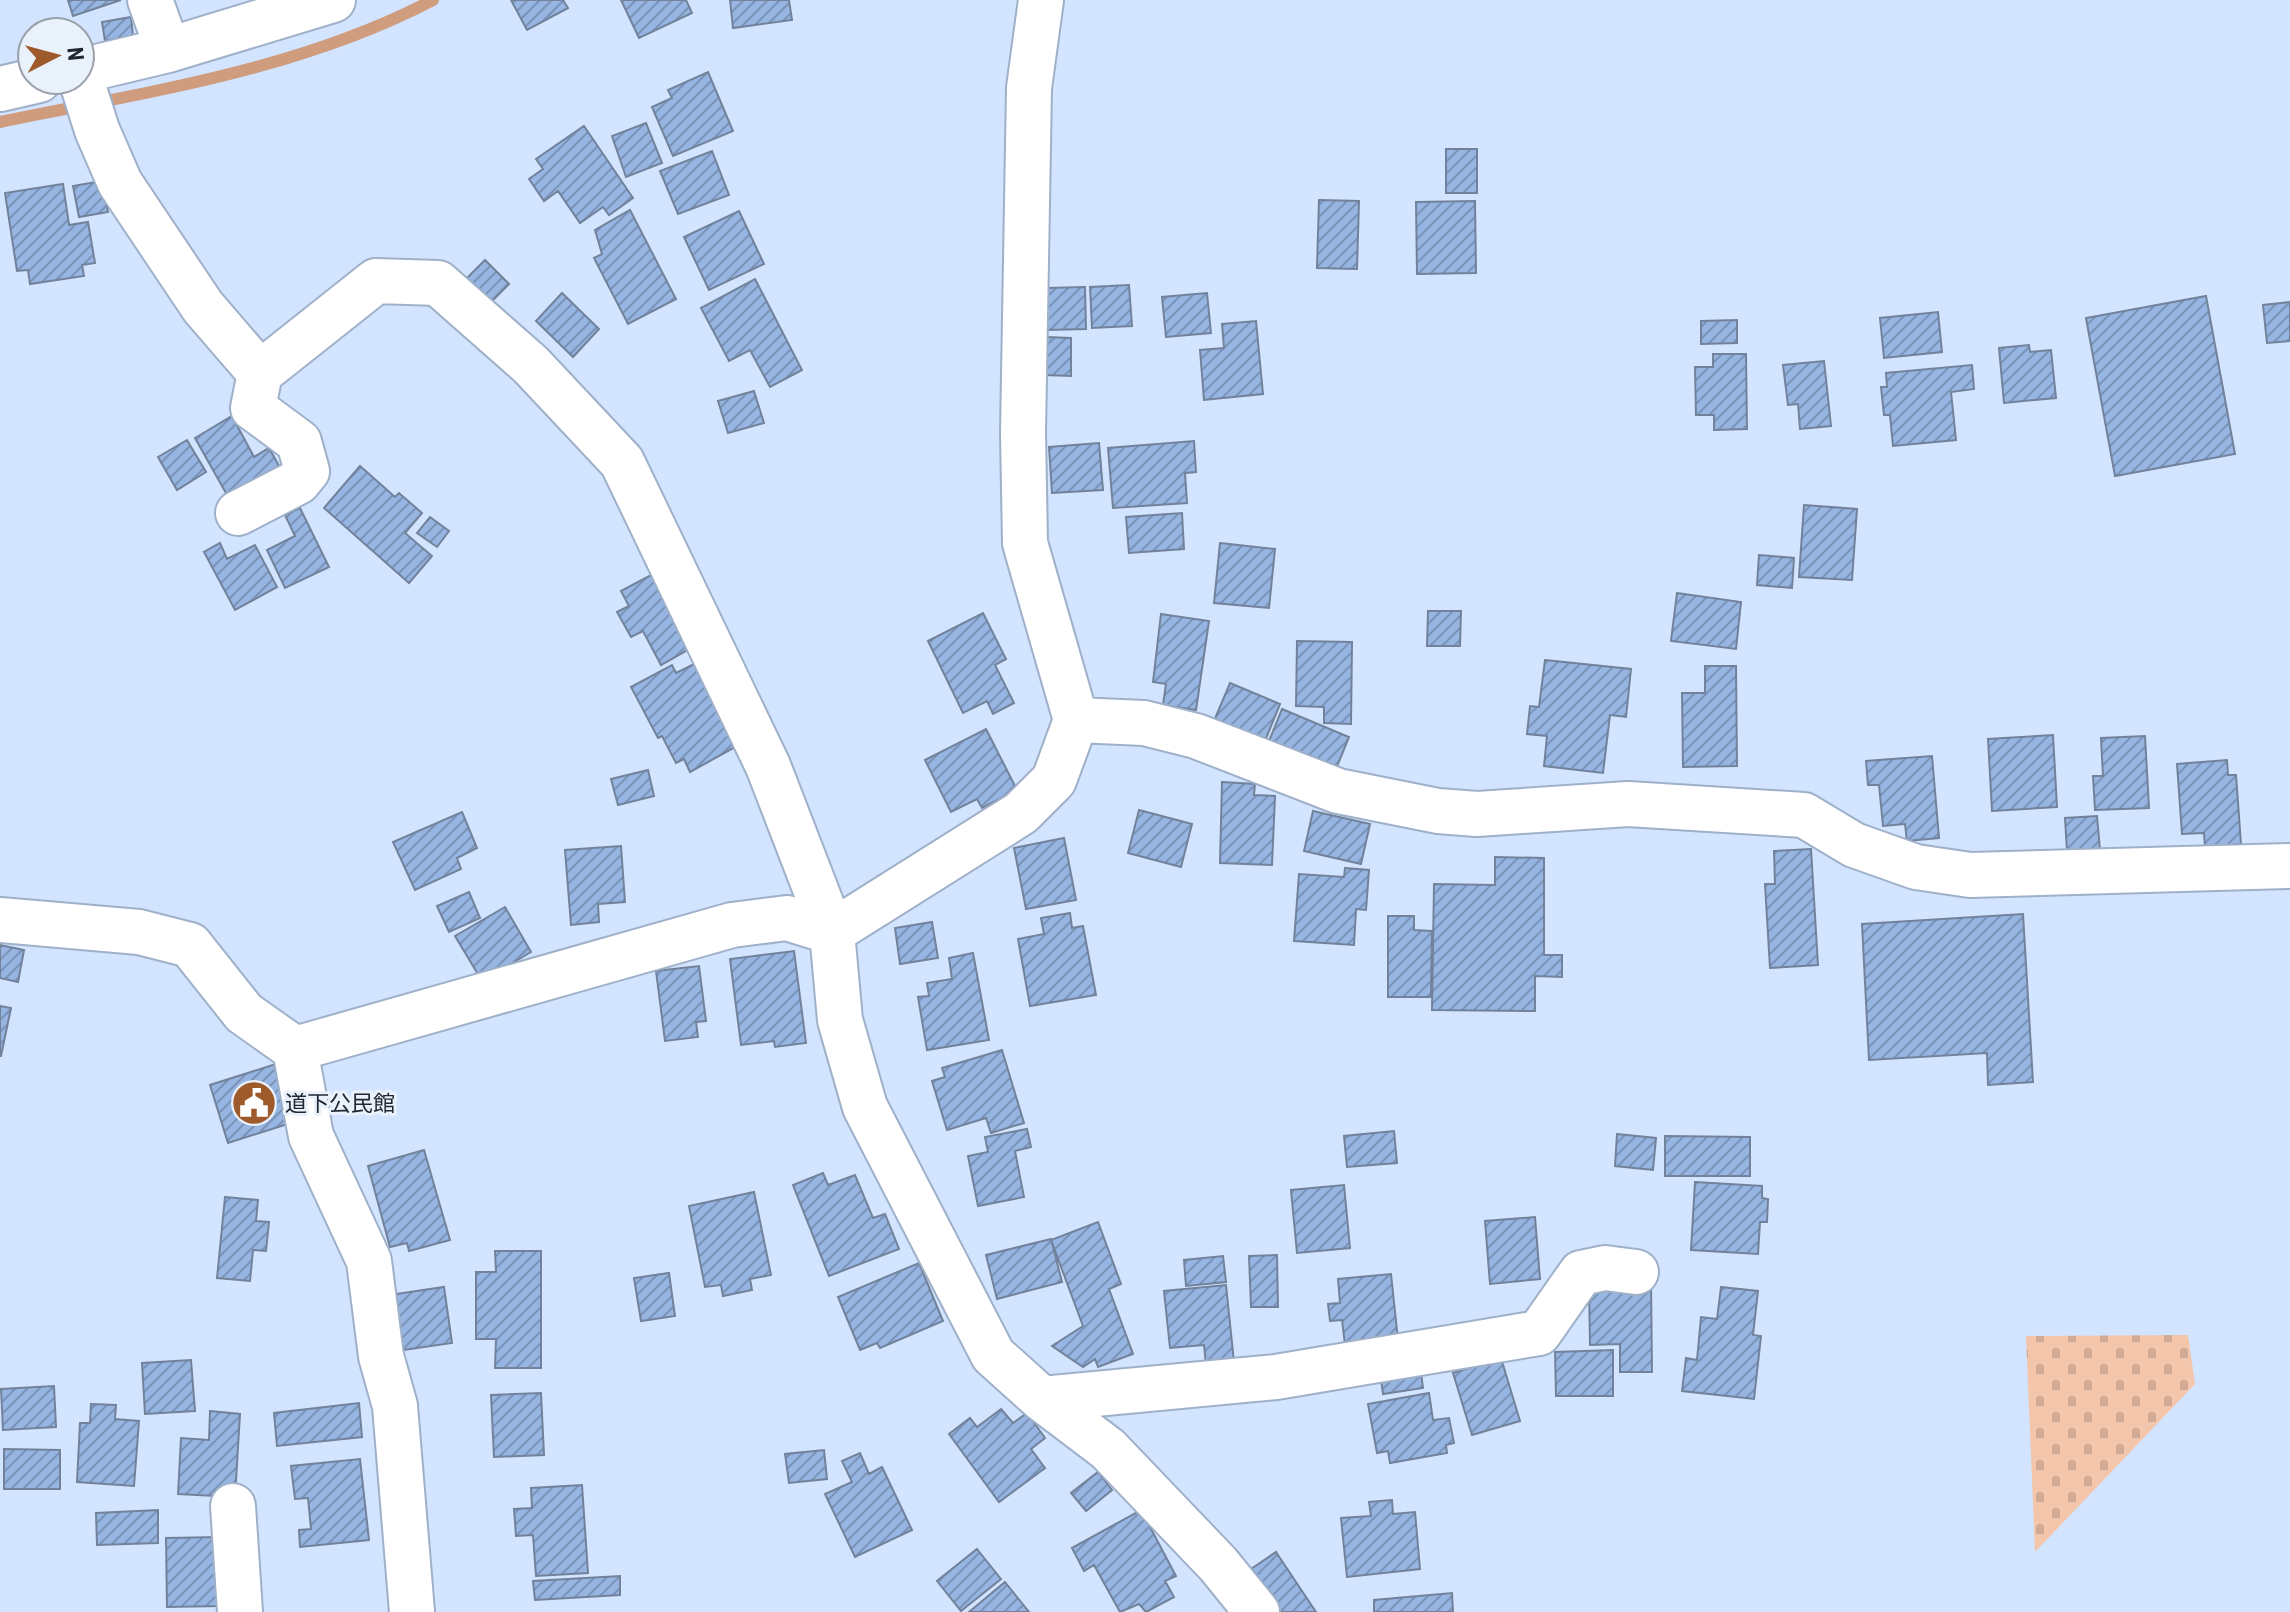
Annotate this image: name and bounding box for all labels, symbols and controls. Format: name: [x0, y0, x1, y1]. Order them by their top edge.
north arrow: [16, 16, 96, 96]
text: N: [62, 46, 89, 62]
public building icon: 道下公民館: [230, 1079, 278, 1127]
place label: 道下公民館: [285, 1091, 395, 1116]

